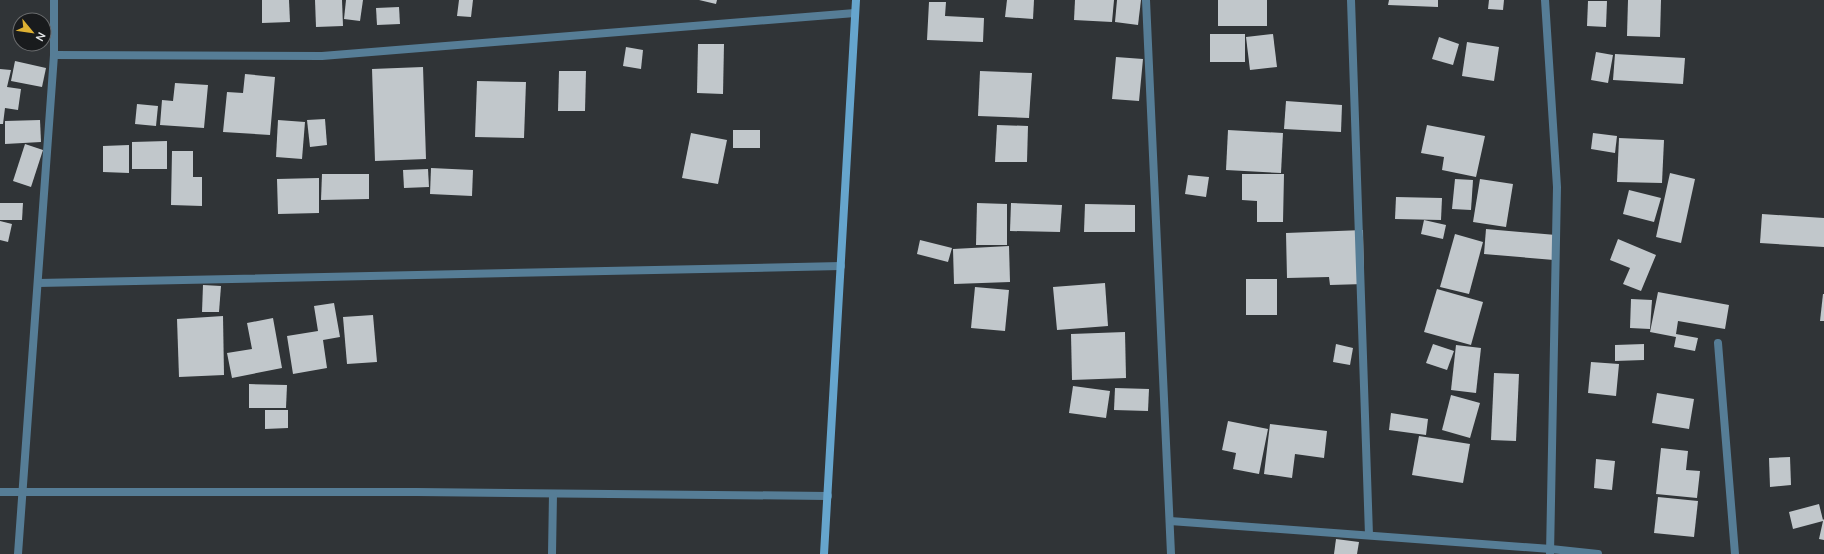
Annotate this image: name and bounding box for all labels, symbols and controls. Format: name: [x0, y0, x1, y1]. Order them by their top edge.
north arrow: [12, 12, 52, 52]
text: N: [32, 29, 49, 44]

